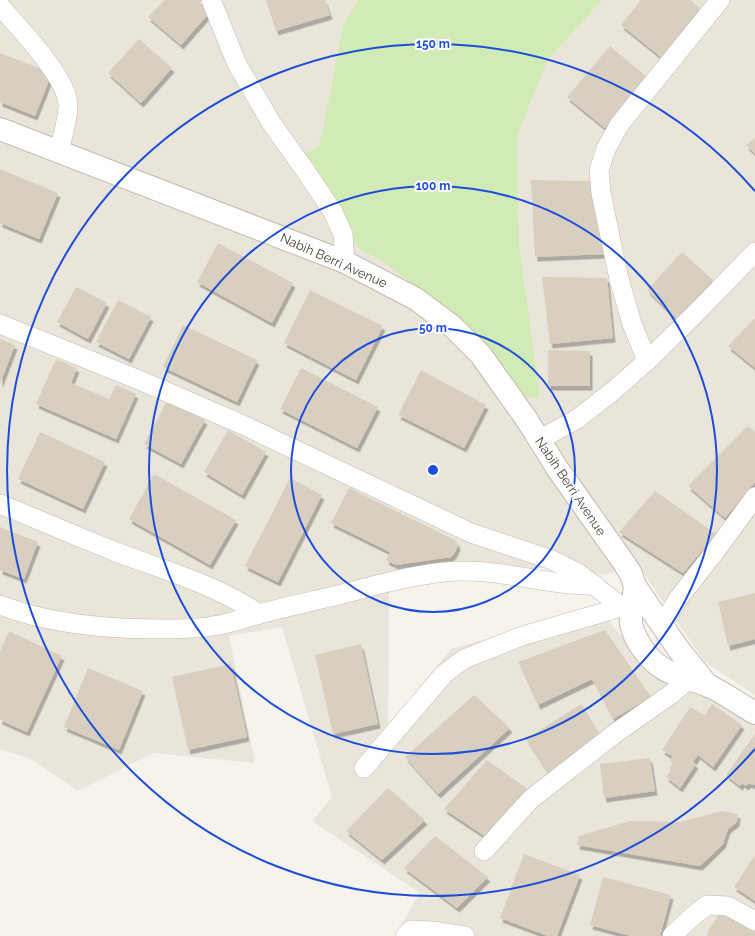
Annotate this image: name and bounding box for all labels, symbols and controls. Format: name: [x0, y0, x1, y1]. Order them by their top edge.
text: 150 m: [416, 37, 450, 51]
text: 100 m: [416, 179, 450, 193]
street label: Nabih Berri Avenue: [278, 230, 390, 291]
text: 50 m: [419, 321, 447, 335]
street label: Nabih Berri Avenue: [532, 434, 609, 539]
centre of rings: [426, 463, 440, 477]

